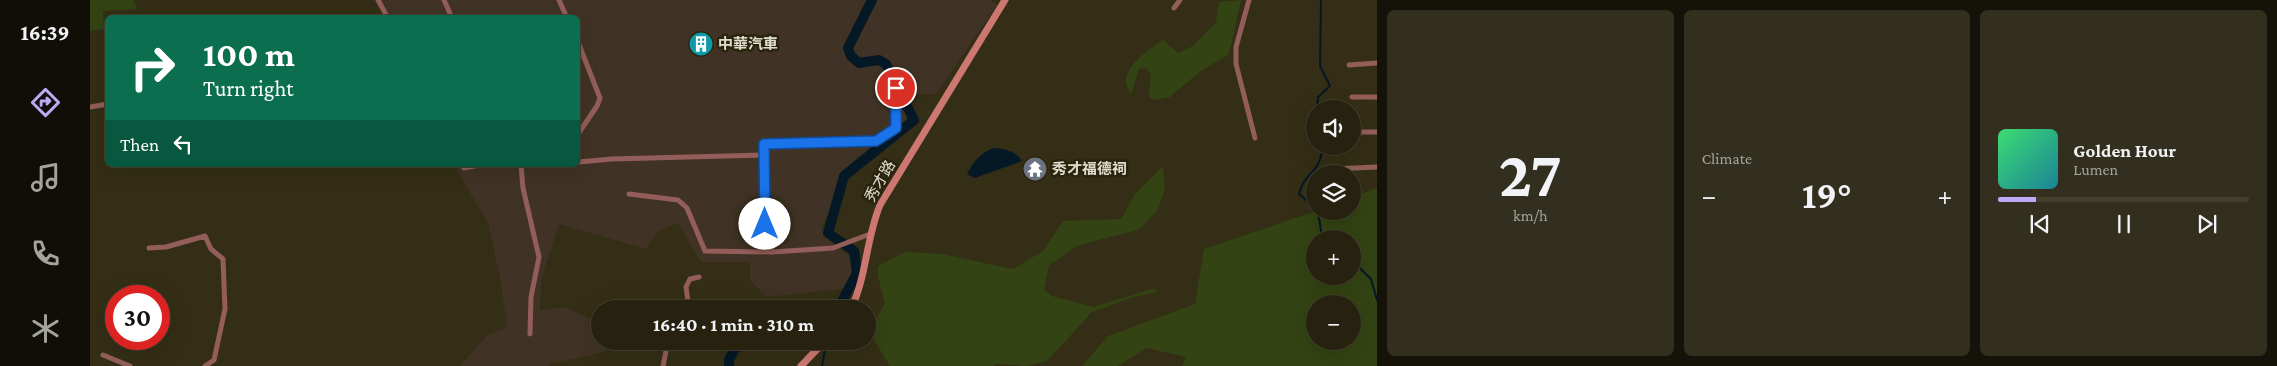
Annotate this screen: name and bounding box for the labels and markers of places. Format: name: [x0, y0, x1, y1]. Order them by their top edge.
building icon: 中華汽車: [688, 31, 714, 57]
place label: 中華汽車: [718, 36, 778, 52]
pin: [875, 67, 917, 109]
temple icon: 秀才福德祠: [1022, 156, 1048, 182]
place label: 秀才福德祠: [1052, 160, 1127, 177]

